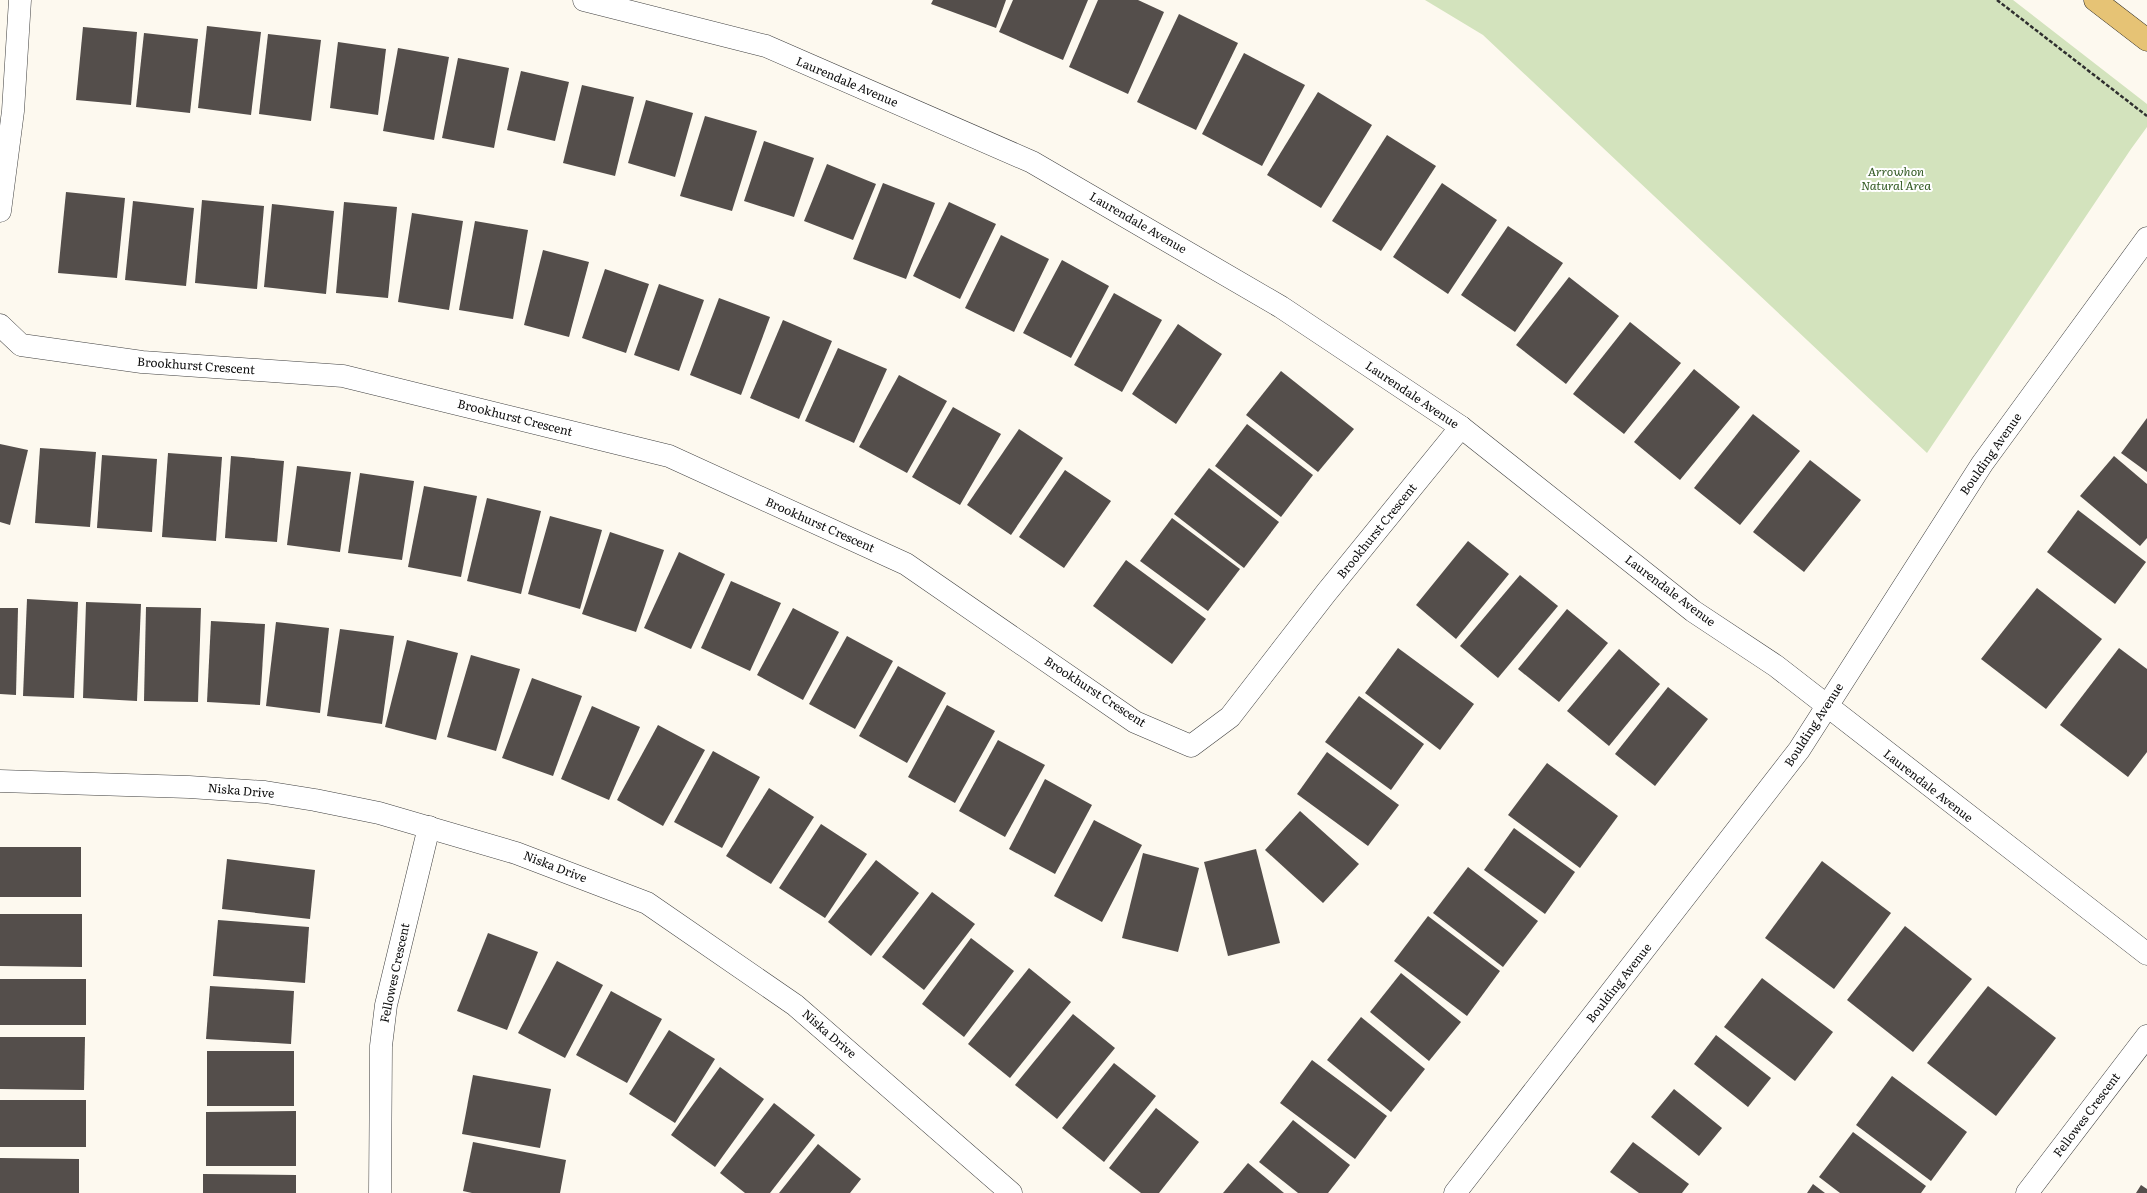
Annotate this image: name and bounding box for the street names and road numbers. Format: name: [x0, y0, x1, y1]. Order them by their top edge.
street label: Laurendale Avenue: [794, 51, 901, 111]
street label: Laurendale Avenue: [1087, 187, 1190, 257]
street label: Brookhurst Crescent: [137, 352, 256, 378]
street label: Laurendale Avenue: [1362, 356, 1463, 432]
street label: Brookhurst Crescent: [456, 394, 575, 440]
street label: Boulding Avenue: [1955, 409, 2025, 498]
street label: Brookhurst Crescent: [1332, 479, 1420, 582]
street label: Brookhurst Crescent: [763, 492, 878, 556]
street label: Laurendale Avenue: [1621, 550, 1720, 630]
street label: Brookhurst Crescent: [1041, 651, 1150, 731]
street label: Boulding Avenue: [1779, 679, 1847, 770]
street label: Laurendale Avenue: [1880, 744, 1977, 826]
street label: Niska Drive: [207, 778, 275, 802]
street label: Niska Drive: [521, 846, 590, 886]
street label: Fellowes Crescent: [375, 921, 413, 1024]
street label: Boulding Avenue: [1581, 939, 1655, 1026]
street label: Niska Drive: [799, 1005, 861, 1062]
street label: Fellowes Crescent: [2048, 1068, 2124, 1160]

